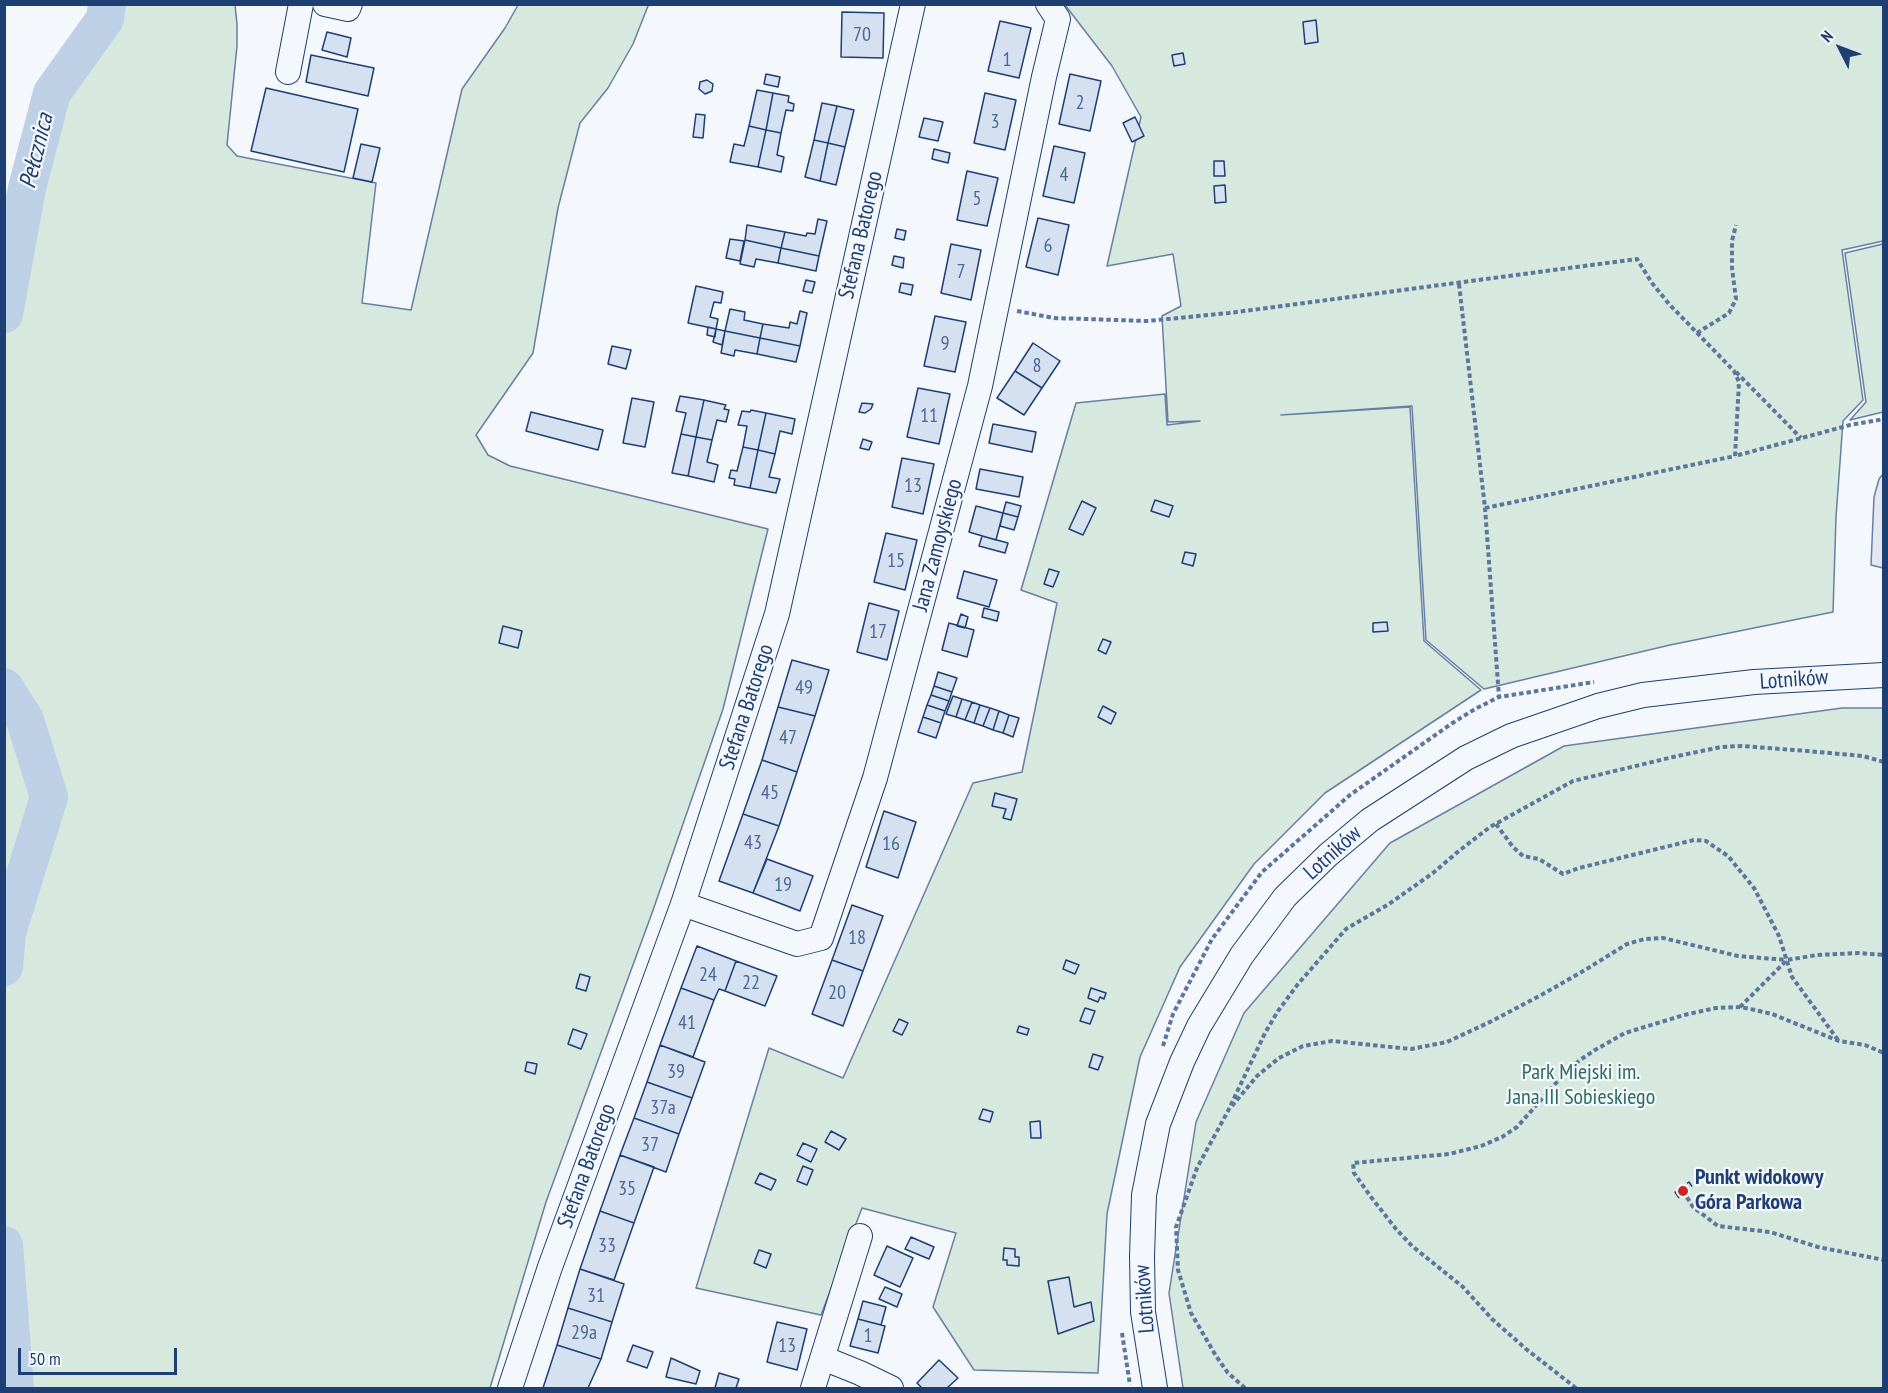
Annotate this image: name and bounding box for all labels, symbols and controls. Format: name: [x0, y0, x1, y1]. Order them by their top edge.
north arrow: [1810, 18, 1870, 78]
house number: 70: [853, 23, 871, 47]
text: N: [1816, 26, 1837, 46]
house number: 1: [1003, 48, 1011, 72]
house number: 2: [1076, 91, 1084, 115]
water label: Pełcznica: [14, 110, 60, 192]
house number: 3: [991, 110, 999, 134]
house number: 4: [1060, 163, 1068, 187]
street label: Stefana Batorego: [833, 168, 889, 302]
house number: 5: [973, 187, 981, 211]
house number: 6: [1044, 234, 1052, 258]
house number: 7: [957, 260, 965, 284]
house number: 9: [941, 332, 949, 356]
house number: 8: [1033, 354, 1041, 378]
house number: 11: [920, 404, 938, 428]
house number: 13: [904, 474, 922, 498]
street label: Jana Zamoyskiego: [908, 476, 968, 614]
house number: 15: [887, 549, 905, 573]
house number: 17: [869, 620, 887, 644]
street label: Stefana Batorego: [714, 641, 780, 773]
street label: Lotników: [1759, 664, 1829, 696]
house number: 49: [795, 676, 813, 700]
house number: 47: [779, 726, 797, 750]
house number: 45: [761, 781, 779, 805]
street label: Lotników: [1299, 820, 1367, 886]
house number: 43: [744, 831, 762, 855]
house number: 16: [882, 832, 900, 856]
house number: 19: [774, 873, 792, 897]
house number: 18: [848, 926, 866, 950]
house number: 24: [699, 963, 717, 987]
house number: 22: [742, 971, 760, 995]
house number: 20: [828, 981, 846, 1005]
house number: 41: [678, 1011, 696, 1035]
house number: 39: [667, 1060, 685, 1084]
park label: Park Miejski im. Jana III Sobieskiego: [1507, 1060, 1655, 1112]
house number: 37a: [650, 1096, 676, 1120]
street label: Stefana Batorego: [552, 1100, 622, 1232]
house number: 37: [641, 1133, 659, 1157]
place label: Punkt widokowy Góra Parkowa: [1695, 1165, 1823, 1216]
house number: 35: [618, 1177, 636, 1201]
marker: Punkt widokowy Góra Parkowa: [1676, 1184, 1690, 1198]
house number: 33: [598, 1234, 616, 1258]
street label: Lotników: [1129, 1264, 1161, 1334]
house number: 31: [587, 1284, 605, 1308]
house number: 29a: [571, 1321, 597, 1345]
house number: 1: [864, 1324, 872, 1348]
house number: 13: [778, 1334, 796, 1358]
scale bar: [21, 1336, 180, 1374]
text: 50 m: [29, 1347, 61, 1370]

